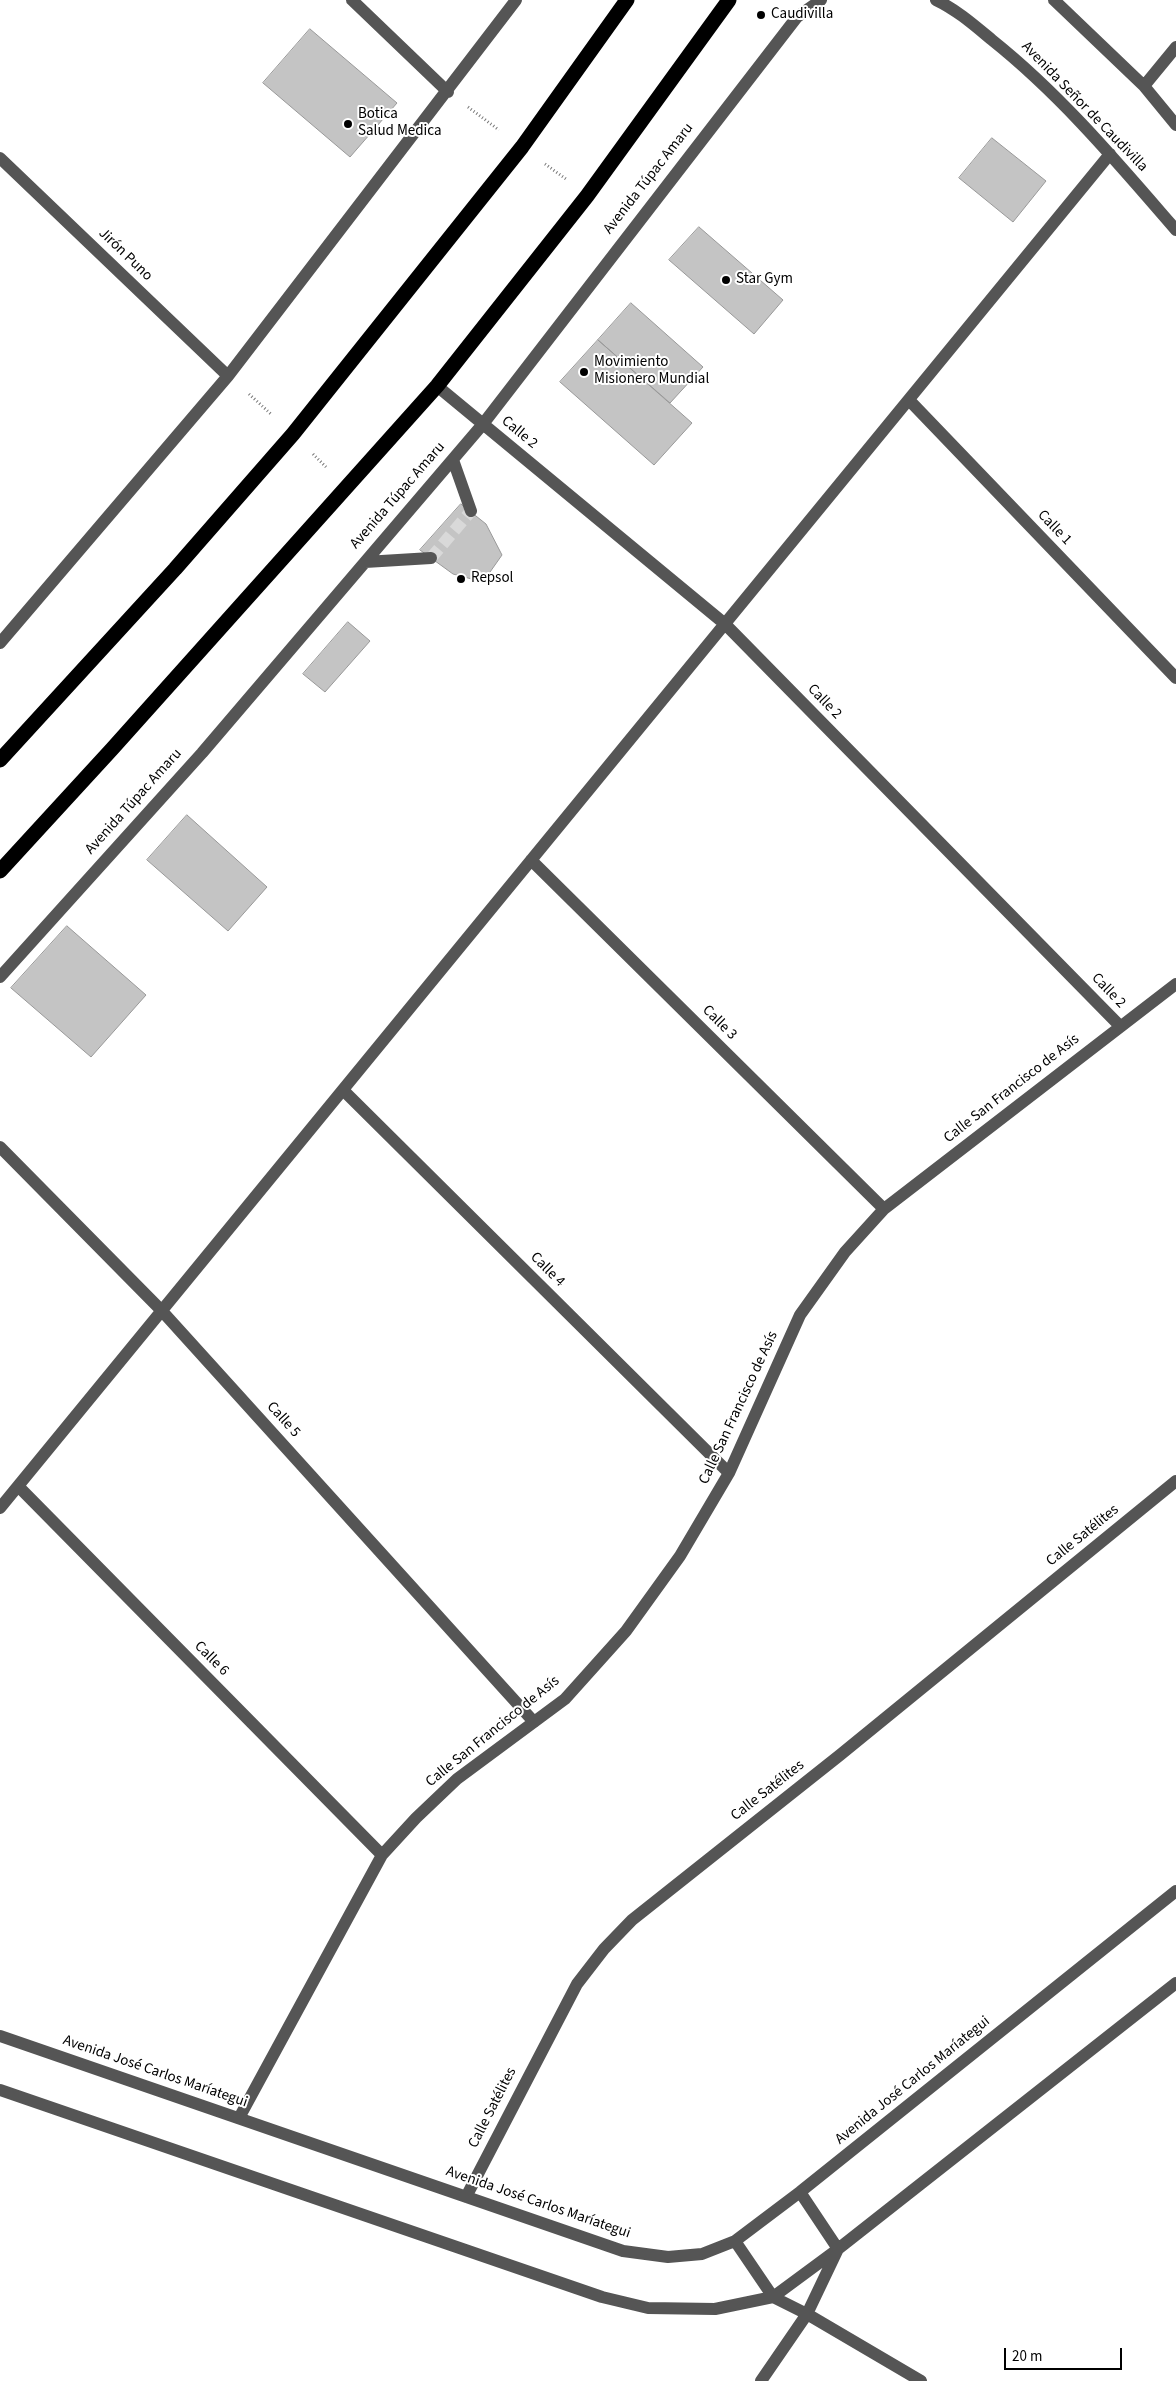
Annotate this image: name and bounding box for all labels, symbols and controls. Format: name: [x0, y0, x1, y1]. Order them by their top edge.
place label: Caudivilla: [771, 6, 833, 24]
marker: Caudivilla: [755, 9, 767, 21]
street label: Avenida Señor de Caudivilla: [1017, 38, 1151, 176]
place label: Botica Salud Medica: [358, 106, 441, 141]
marker: Botica Salud Medica: [342, 118, 354, 130]
street label: Avenida Túpac Amaru: [600, 120, 698, 238]
street label: Jirón Puno: [94, 225, 156, 285]
place label: Star Gym: [736, 271, 793, 289]
marker: Star Gym: [720, 274, 732, 286]
place label: Movimiento Misionero Mundial: [594, 354, 709, 389]
marker: Movimiento Misionero Mundial: [578, 366, 590, 378]
street label: Calle 2: [497, 413, 541, 453]
street label: Avenida Túpac Amaru: [347, 439, 449, 553]
street label: Calle 1: [1033, 507, 1075, 549]
place label: Repsol: [471, 570, 513, 588]
marker: Repsol: [455, 573, 467, 585]
street label: Calle 2: [803, 681, 845, 723]
street label: Avenida Túpac Amaru: [82, 746, 186, 858]
street label: Calle 2: [1087, 970, 1129, 1012]
street label: Calle 3: [698, 1002, 740, 1044]
street label: Calle San Francisco de Asís: [941, 1031, 1083, 1147]
street label: Calle 4: [526, 1249, 568, 1291]
street label: Calle San Francisco de Asís: [696, 1329, 782, 1487]
street label: Calle 5: [262, 1398, 304, 1442]
street label: Calle Satélites: [1043, 1501, 1123, 1571]
street label: Calle 6: [190, 1638, 232, 1680]
street label: Calle San Francisco de Asís: [423, 1673, 563, 1791]
street label: Calle Satélites: [728, 1757, 808, 1825]
street label: Avenida José Carlos Maríategui: [832, 2013, 994, 2149]
street label: Avenida José Carlos Maríategui: [60, 2032, 250, 2112]
street label: Calle Satélites: [465, 2065, 521, 2151]
street label: Avenida José Carlos Maríategui: [443, 2163, 633, 2243]
scale bar: [1006, 2338, 1124, 2370]
text: 20 m: [1012, 2346, 1042, 2367]

